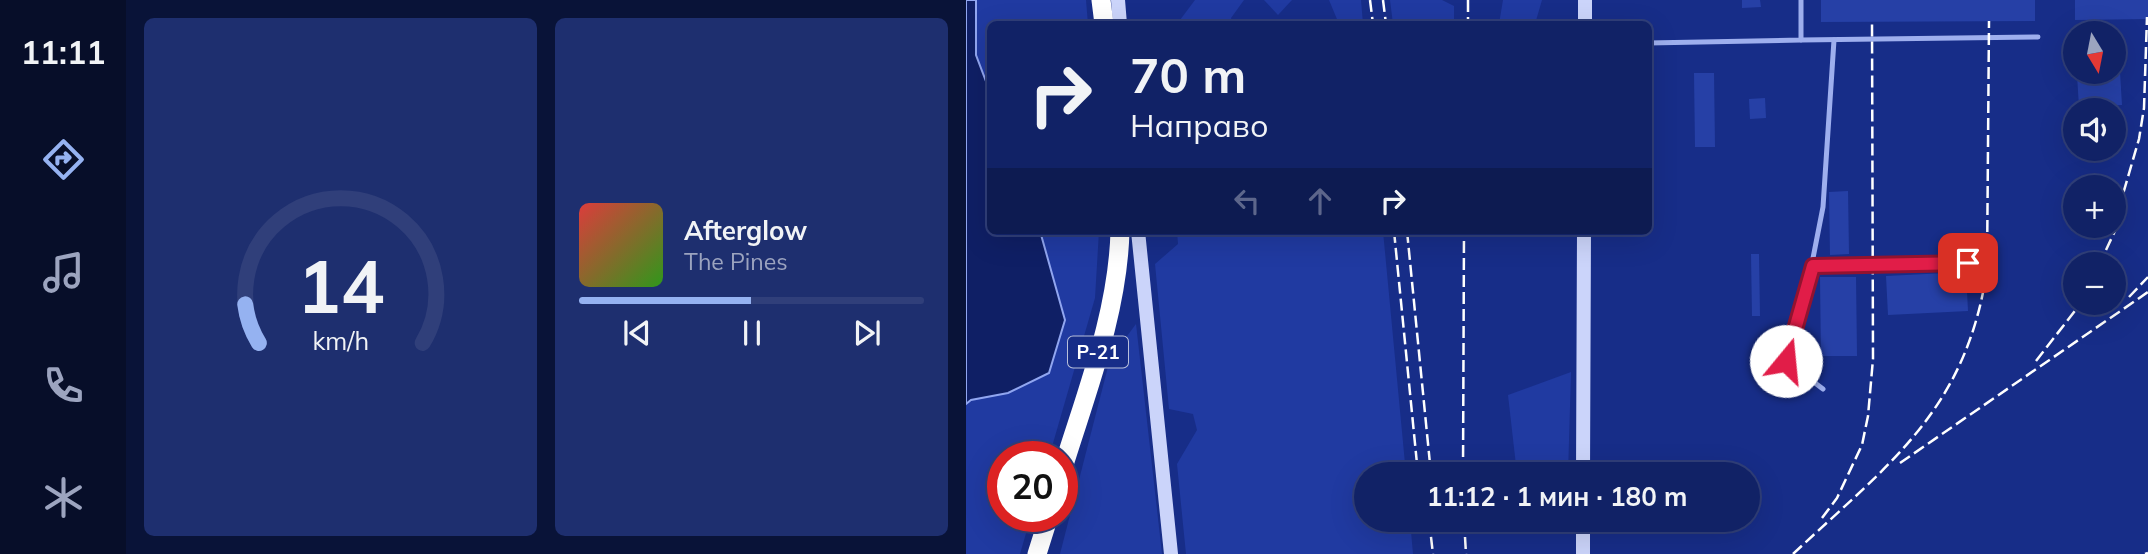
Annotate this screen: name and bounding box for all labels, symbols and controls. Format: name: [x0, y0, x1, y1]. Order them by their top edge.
north arrow: [2063, 21, 2126, 84]
map controls: [2063, 21, 2126, 315]
text: 11:11: [21, 32, 105, 72]
text: 70 m: [1130, 44, 1246, 105]
icon: right: [1015, 49, 1106, 140]
button: sound: [2063, 98, 2126, 161]
text: Направо: [1130, 105, 1269, 145]
icon: directions: [39, 135, 88, 184]
button: +: [2063, 175, 2126, 238]
icon: left: [1228, 182, 1266, 220]
icon: ahead: [1301, 182, 1339, 220]
icon: right: [1374, 182, 1412, 220]
text: Afterglow: [684, 214, 807, 247]
pin: [1938, 233, 1998, 293]
text: 14: [297, 240, 384, 331]
icon: arrive: [1949, 244, 1987, 282]
text: The Pines: [684, 247, 788, 276]
icon: music: [39, 248, 88, 297]
button: −: [2063, 252, 2126, 315]
icon: previous: [618, 314, 656, 352]
icon: pause: [733, 314, 771, 352]
icon: next: [848, 314, 886, 352]
position arrow: [1749, 324, 1823, 398]
text: km/h: [312, 325, 369, 356]
road number: Р-21: [1068, 336, 1128, 368]
icon: phone: [39, 361, 88, 410]
speed limit sign: 20: [987, 441, 1078, 532]
icon: climate: [39, 473, 88, 522]
text: 11:12 · 1 мин · 180 m: [1427, 480, 1687, 513]

